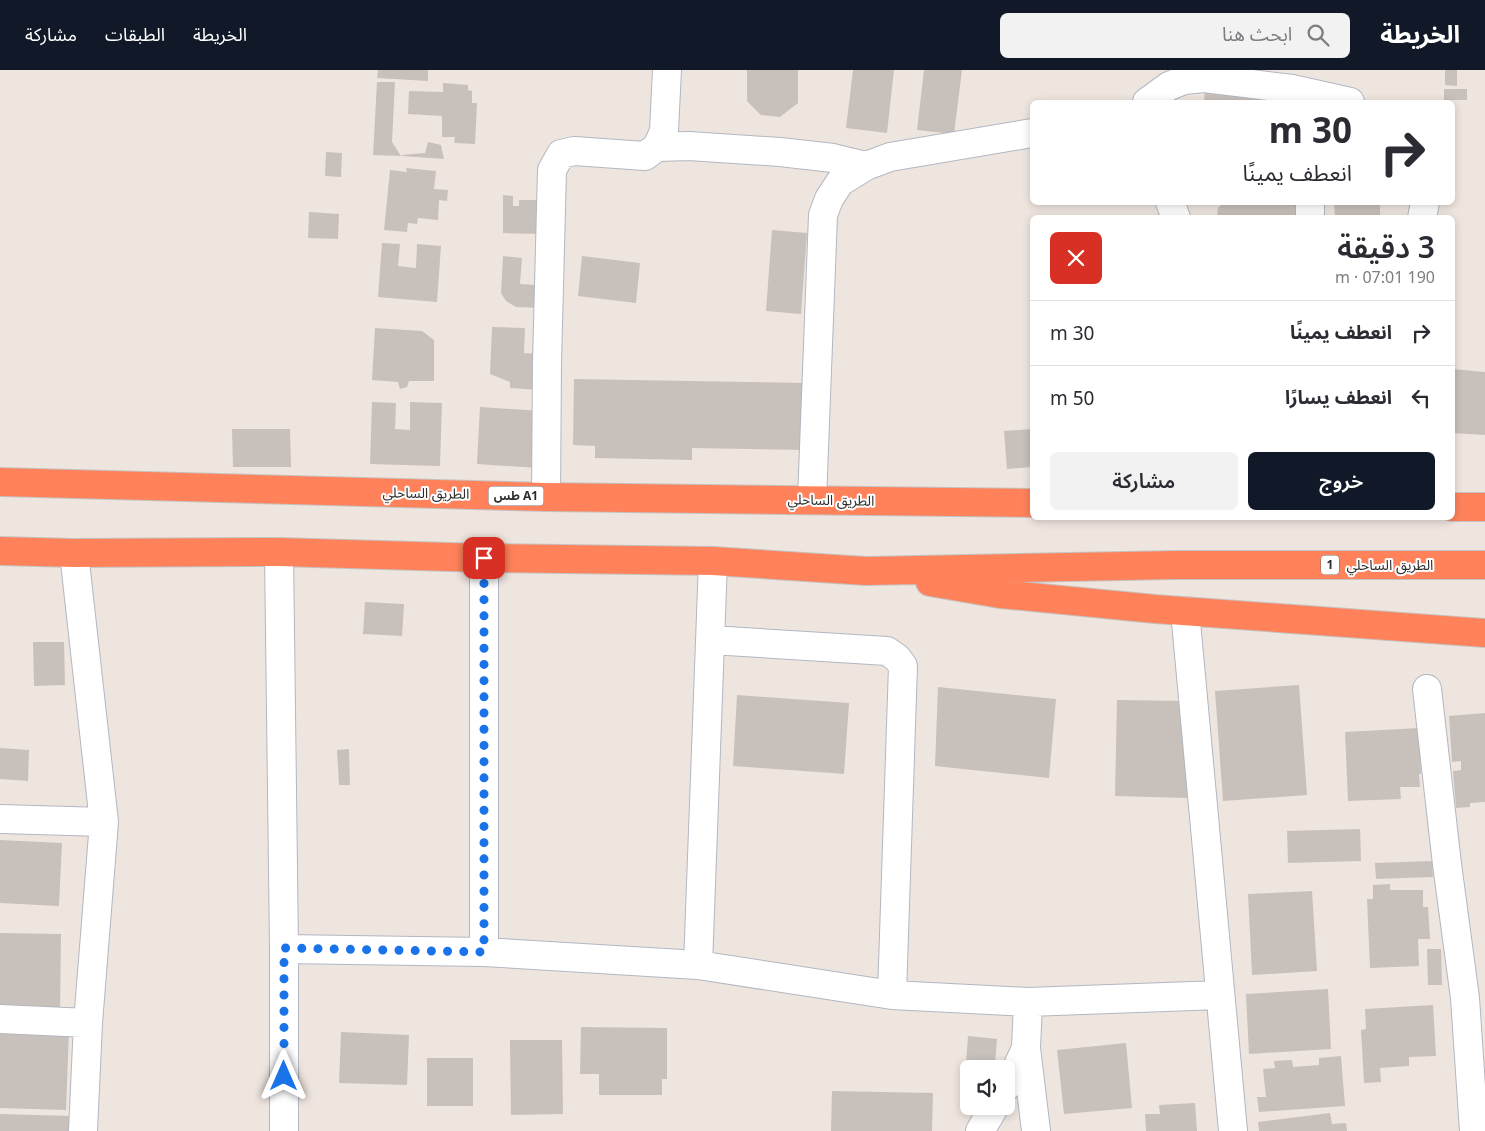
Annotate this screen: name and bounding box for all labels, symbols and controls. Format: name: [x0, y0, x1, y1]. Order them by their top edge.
search box: [1000, 13, 1350, 58]
text: الخريطة: [1380, 17, 1460, 50]
text: ابحث هنا: [1222, 21, 1292, 47]
icon: search: [1304, 21, 1332, 49]
text: مشاركة: [25, 22, 77, 46]
text: الطبقات: [105, 22, 165, 46]
text: الخريطة: [193, 22, 247, 46]
text: 30 m: [1269, 106, 1352, 153]
icon: right: [1370, 120, 1435, 185]
text: انعطف يمينًا: [1242, 157, 1352, 187]
text: 3 دقيقة: [1337, 226, 1435, 267]
button: close: [1050, 232, 1102, 284]
text: 190 m · 07:01: [1335, 266, 1435, 288]
text: انعطف يمينًا: [1290, 319, 1392, 345]
icon: right: [1407, 319, 1435, 347]
text: 30 m: [1050, 320, 1094, 346]
text: انعطف يسارًا: [1285, 384, 1392, 410]
icon: left: [1407, 384, 1435, 412]
text: 50 m: [1050, 385, 1094, 411]
button: مشاركة: [1050, 452, 1238, 510]
button: خروج: [1248, 452, 1435, 510]
street label: الطريق الساحلي: [382, 482, 470, 505]
road number: طس A1: [488, 486, 544, 506]
street label: الطريق الساحلي: [787, 489, 875, 512]
pin: [463, 537, 505, 579]
icon: arrive: [470, 544, 498, 572]
street label: الطريق الساحلي: [1347, 555, 1433, 576]
road number: 1: [1321, 556, 1339, 574]
position arrow: [257, 1049, 309, 1101]
map controls: [960, 1060, 1015, 1115]
button: sound: [960, 1060, 1015, 1115]

